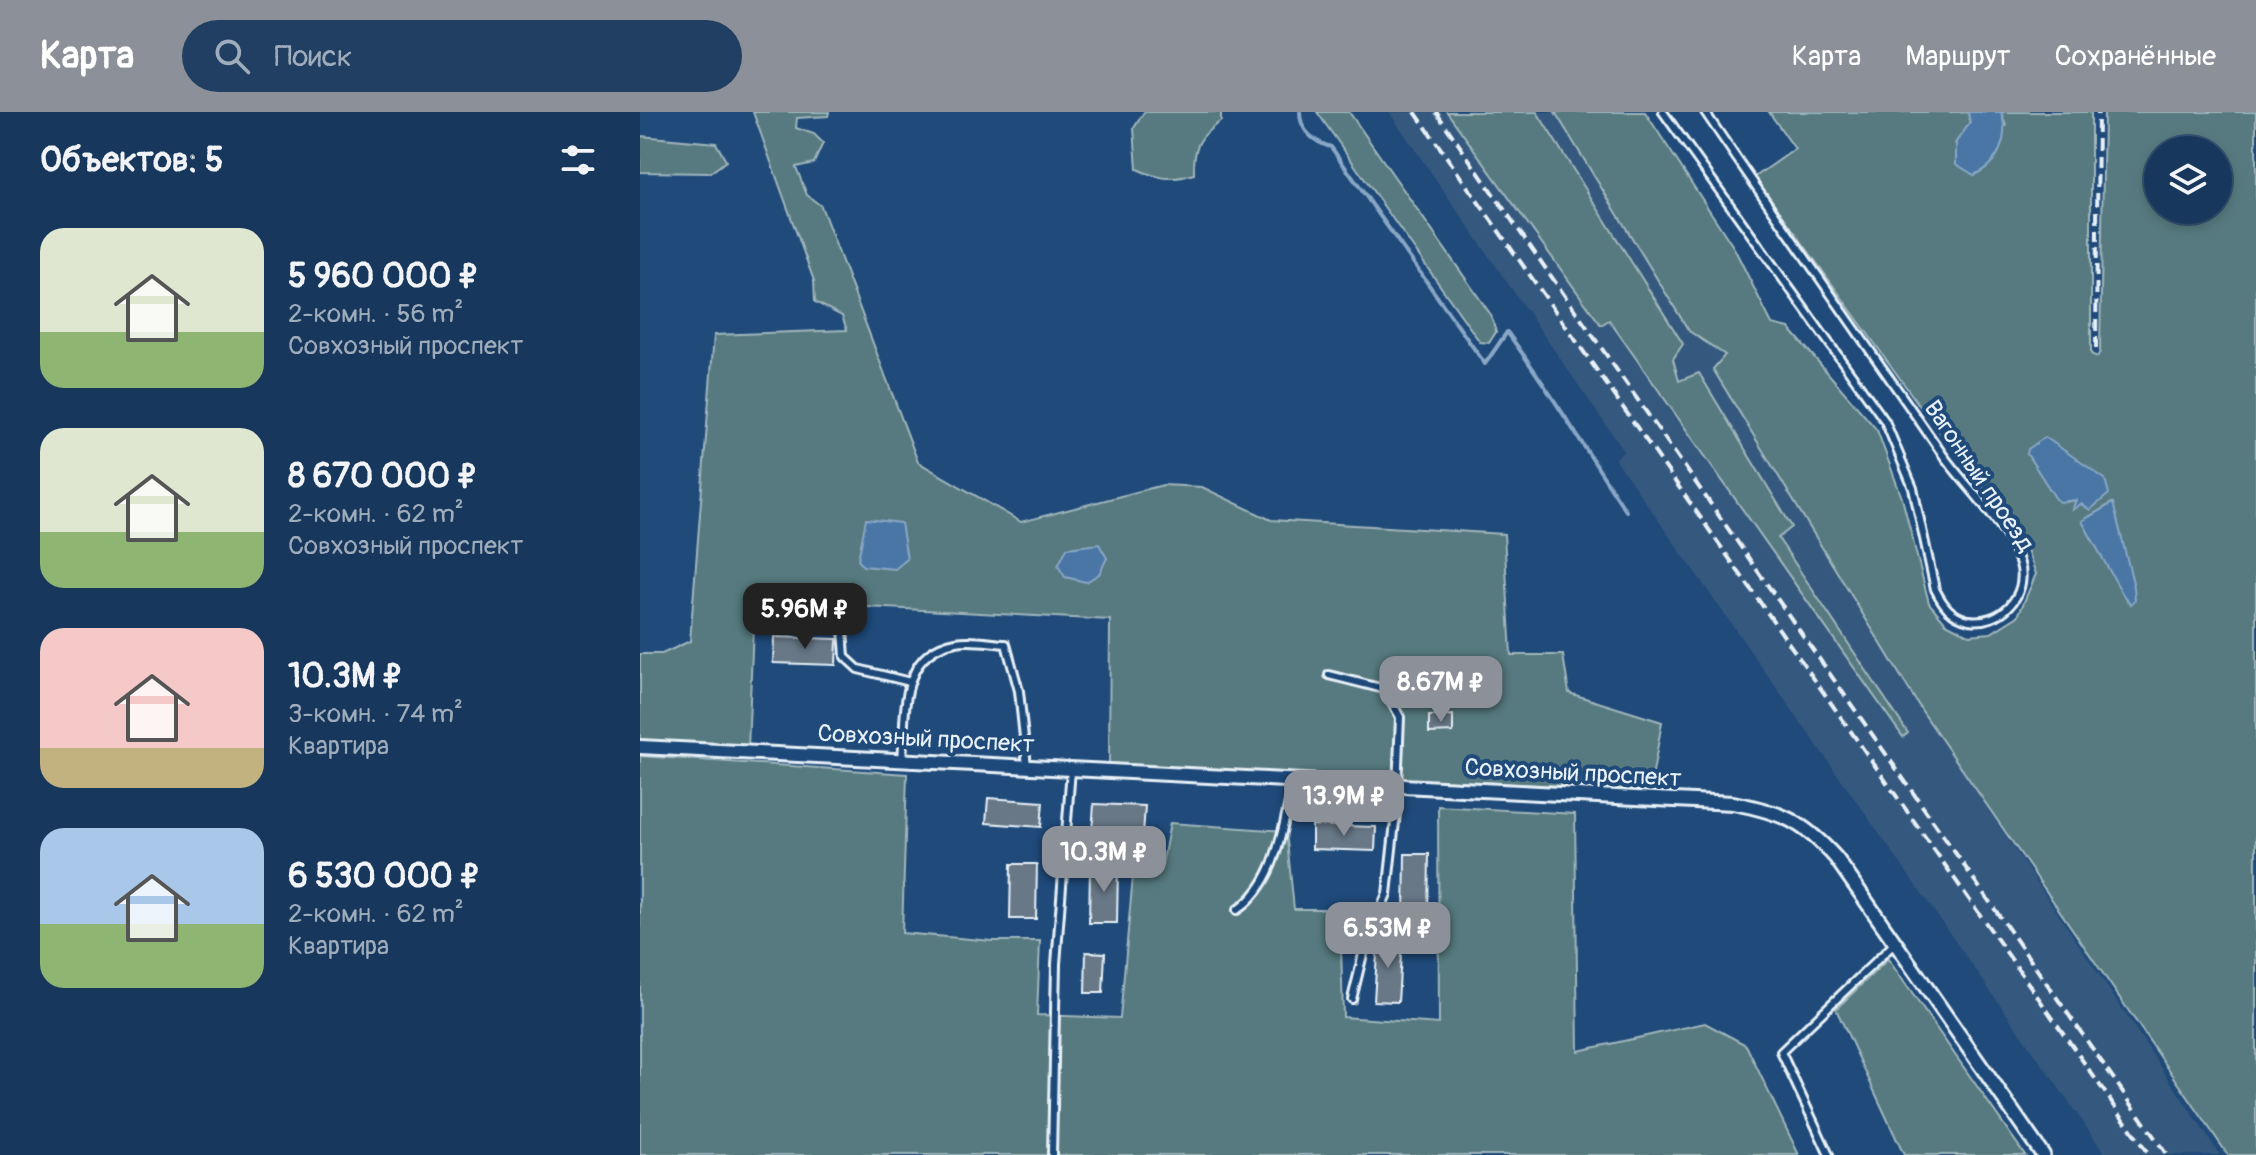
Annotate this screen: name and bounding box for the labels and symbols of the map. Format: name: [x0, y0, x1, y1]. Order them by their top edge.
street label: Вагонный проезд: [1918, 395, 2041, 558]
pin: 5.96M ₽: [731, 583, 879, 651]
pin: 8.67M ₽: [1367, 656, 1515, 724]
street label: Совхозный проспект: [817, 719, 1035, 759]
street label: Совхозный проспект: [1464, 753, 1682, 793]
pin: 13.9M ₽: [1270, 770, 1418, 838]
pin: 10.3M ₽: [1030, 826, 1178, 894]
pin: 6.53M ₽: [1314, 902, 1462, 970]

